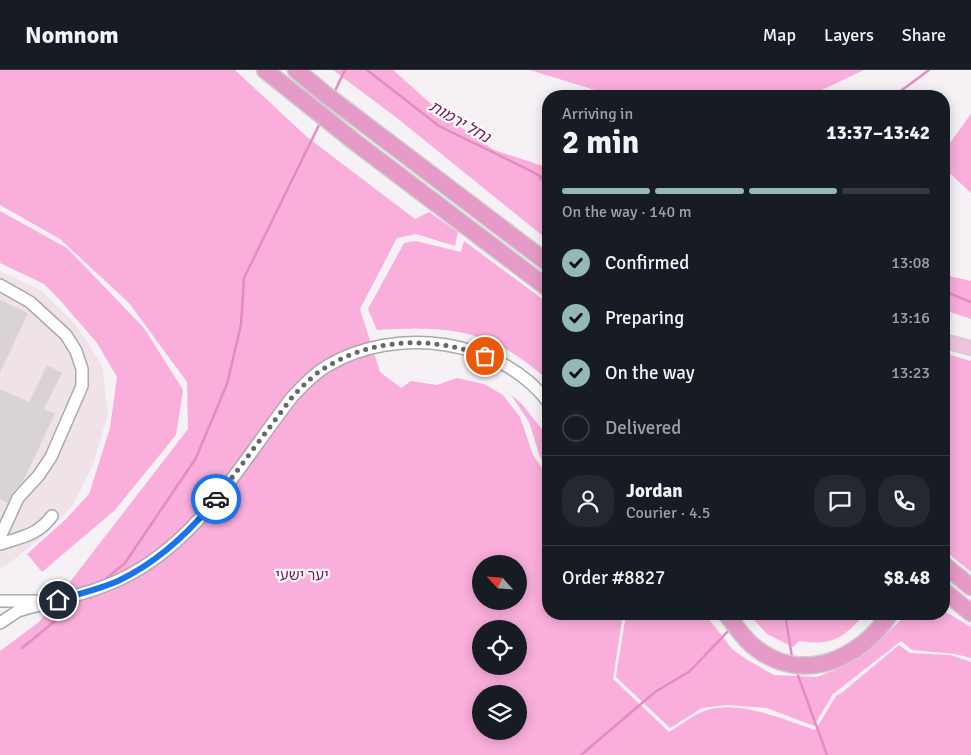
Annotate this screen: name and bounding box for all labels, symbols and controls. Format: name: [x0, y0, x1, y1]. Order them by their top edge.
text: Nomnom: [25, 20, 119, 50]
text: Map: [763, 24, 796, 46]
text: Layers: [824, 24, 874, 46]
text: Share: [902, 24, 946, 46]
water label: נחל ירמות: [425, 96, 495, 148]
text: Arriving in: [562, 104, 633, 124]
text: 13:37–13:42: [826, 121, 930, 145]
text: 2 min: [562, 123, 639, 162]
text: On the way · 140 m: [562, 202, 692, 222]
icon: check: [562, 249, 590, 277]
text: Confirmed: [605, 251, 689, 275]
text: 13:08: [891, 253, 930, 273]
icon: check: [562, 304, 590, 332]
text: Preparing: [605, 306, 684, 330]
text: 13:16: [891, 308, 930, 328]
pin: [464, 335, 506, 377]
icon: bag: [471, 342, 499, 370]
icon: check: [562, 359, 590, 387]
text: On the way: [605, 361, 695, 385]
text: 13:23: [891, 363, 930, 383]
text: Delivered: [605, 416, 681, 440]
courier: [191, 474, 241, 524]
button: person: [562, 475, 614, 527]
button: chat: [814, 475, 866, 527]
button: phone: [878, 475, 930, 527]
text: Jordan: [626, 479, 683, 503]
icon: car: [202, 485, 230, 513]
text: Courier · 4.5: [626, 503, 710, 523]
north arrow: [472, 555, 528, 610]
map controls: [472, 555, 527, 740]
park label: יער ישעי: [275, 566, 329, 584]
text: Order #8827: [562, 566, 665, 590]
text: $8.48: [884, 566, 930, 590]
pin: [37, 579, 79, 621]
icon: home: [44, 586, 72, 614]
button: locate: [472, 620, 527, 675]
button: layers: [472, 685, 527, 740]

